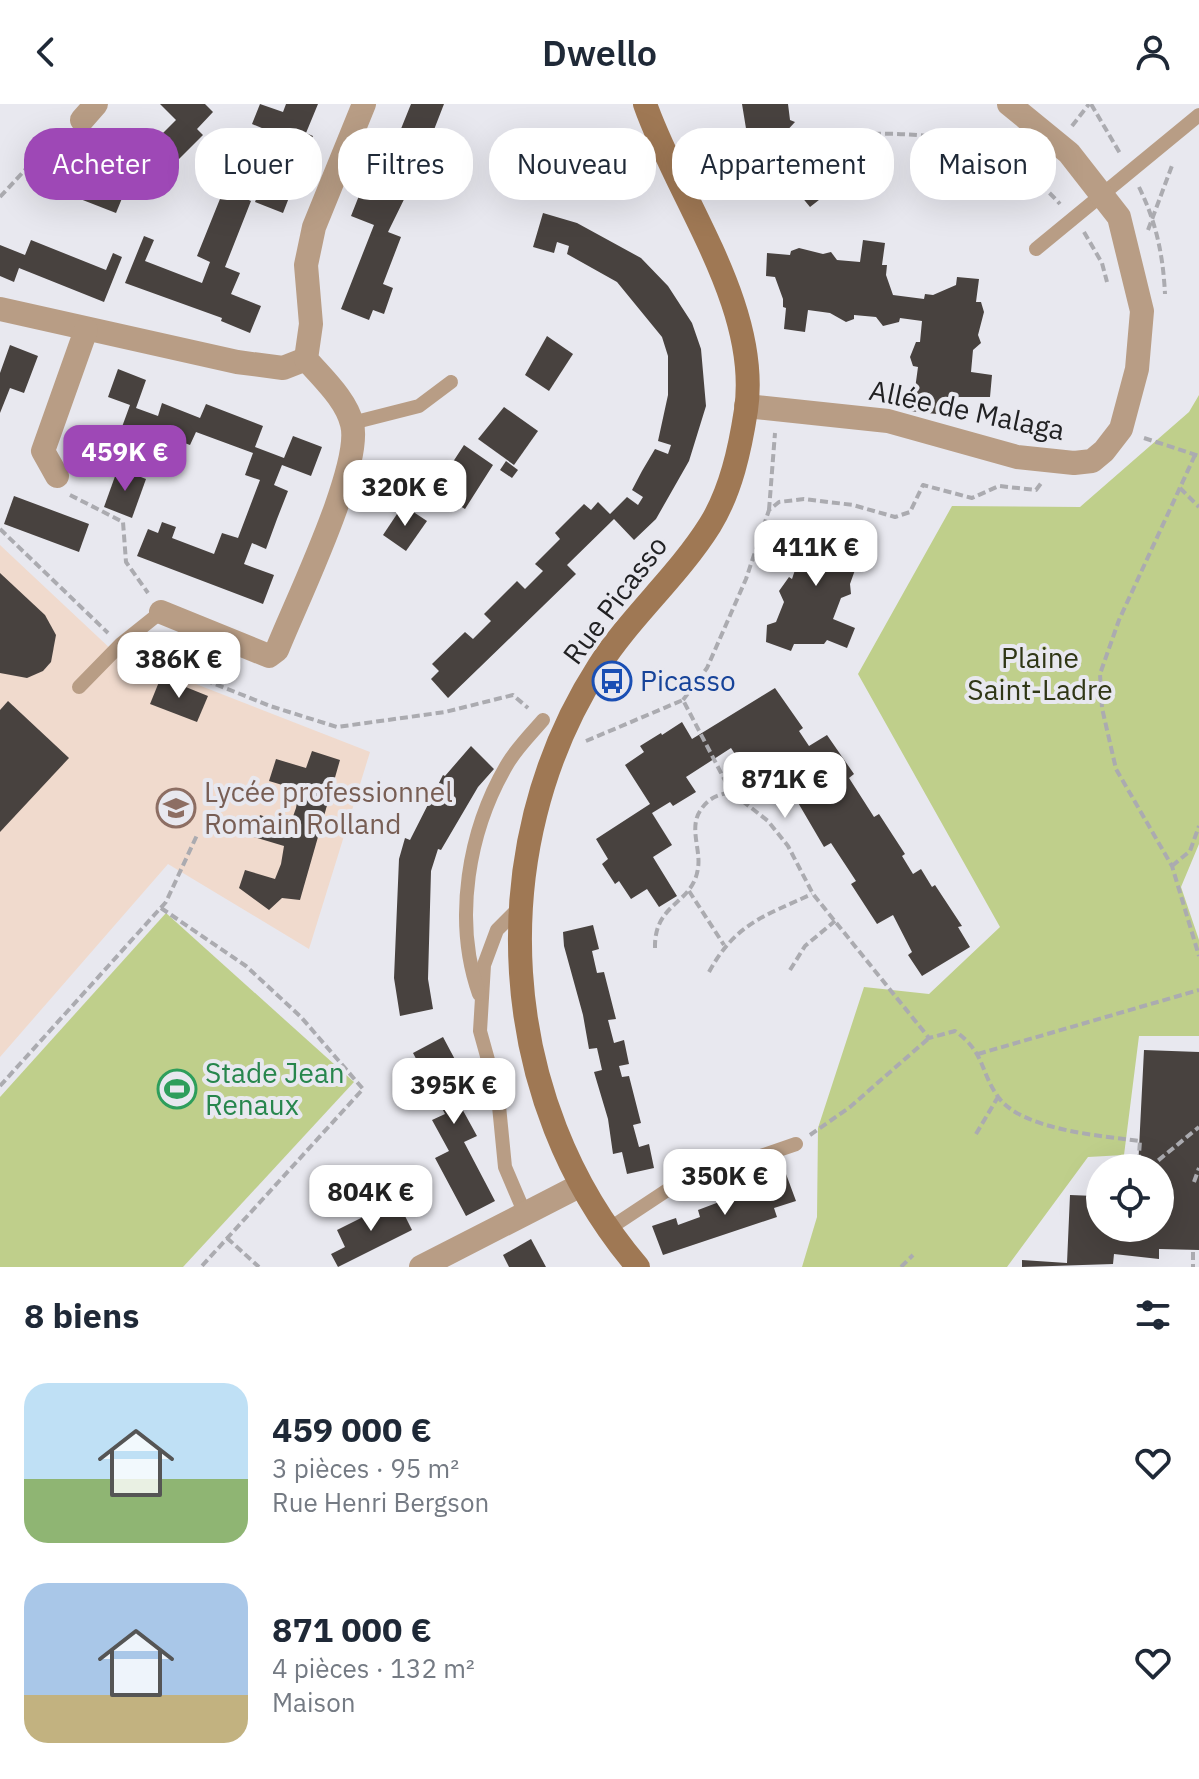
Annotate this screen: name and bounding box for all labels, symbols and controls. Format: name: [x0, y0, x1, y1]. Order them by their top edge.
text: Dwello: [542, 29, 657, 76]
icon: back: [24, 30, 68, 74]
icon: person: [1131, 30, 1175, 74]
chip: Acheter: [24, 128, 179, 200]
chip: Louer: [195, 128, 322, 200]
chip: Filtres: [338, 128, 473, 200]
chip: Nouveau: [489, 128, 656, 200]
chip: Appartement: [672, 128, 894, 200]
chip: Maison: [910, 128, 1056, 200]
street label: Allée de Malaga: [866, 371, 1068, 448]
pin: 459K €: [60, 425, 190, 493]
text: 459K €: [81, 434, 169, 468]
pin: 320K €: [340, 460, 470, 528]
text: 320K €: [361, 469, 449, 503]
pin: 411K €: [751, 520, 881, 588]
street label: Rue Picasso: [554, 528, 675, 671]
text: 411K €: [772, 529, 860, 563]
pin: 386K €: [114, 632, 244, 700]
park label: Plaine Saint-Ladre: [967, 639, 1113, 708]
text: 386K €: [135, 641, 223, 675]
bus stop icon: Picasso: [591, 660, 633, 702]
place label: Picasso: [640, 662, 736, 699]
pin: 871K €: [720, 752, 850, 820]
text: 871K €: [741, 761, 829, 795]
place label: Lycée professionnel Romain Rolland: [204, 773, 453, 842]
school or university icon: Lycée professionnel Romain Rolland: [155, 787, 197, 829]
place label: Stade Jean Renaux: [205, 1054, 345, 1123]
pin: 395K €: [389, 1058, 519, 1126]
text: 395K €: [410, 1067, 498, 1101]
sports icon: Stade Jean Renaux: [156, 1068, 198, 1110]
pin: 350K €: [660, 1149, 790, 1217]
map controls: [1086, 1154, 1174, 1242]
button: locate: [1086, 1154, 1174, 1242]
text: 350K €: [681, 1158, 769, 1192]
pin: 804K €: [306, 1165, 436, 1233]
text: 804K €: [327, 1174, 415, 1208]
text: 8 biens: [24, 1293, 139, 1337]
icon: filters: [1131, 1293, 1175, 1337]
text: 459 000 €: [272, 1407, 432, 1451]
icon: home: [88, 1415, 184, 1511]
icon: heart: [1131, 1441, 1175, 1485]
text: 3 pièces · 95 m²: [272, 1451, 459, 1485]
text: Rue Henri Bergson: [272, 1485, 489, 1519]
text: 871 000 €: [272, 1607, 432, 1651]
icon: home: [88, 1615, 184, 1711]
icon: heart: [1131, 1641, 1175, 1685]
text: 4 pièces · 132 m²: [272, 1651, 475, 1685]
text: Maison: [272, 1685, 356, 1719]

